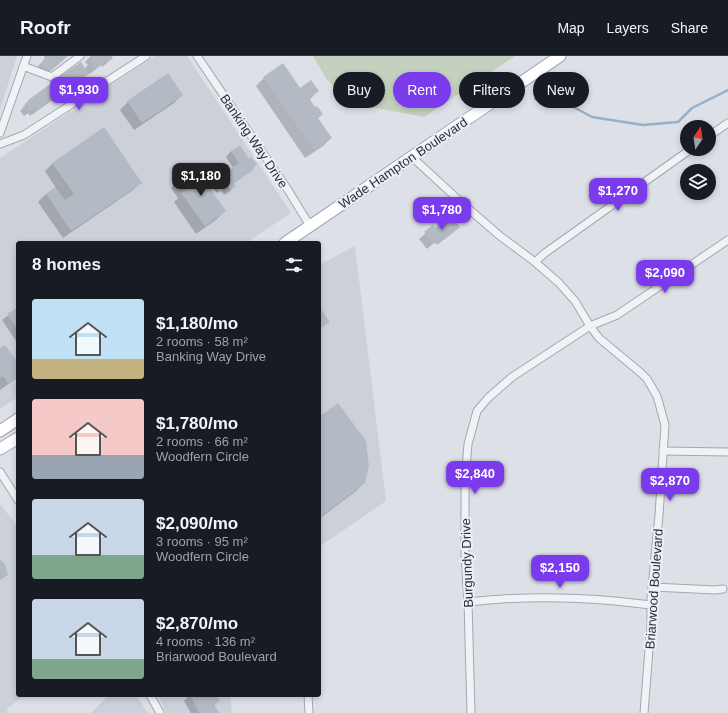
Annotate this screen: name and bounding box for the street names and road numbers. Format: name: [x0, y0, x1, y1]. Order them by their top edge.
street label: Banking Way Drive: [217, 91, 291, 191]
street label: Wade Hampton Boulevard: [336, 114, 470, 212]
street label: Burgundy Drive: [458, 518, 476, 608]
street label: Briarwood Boulevard: [642, 528, 666, 650]

